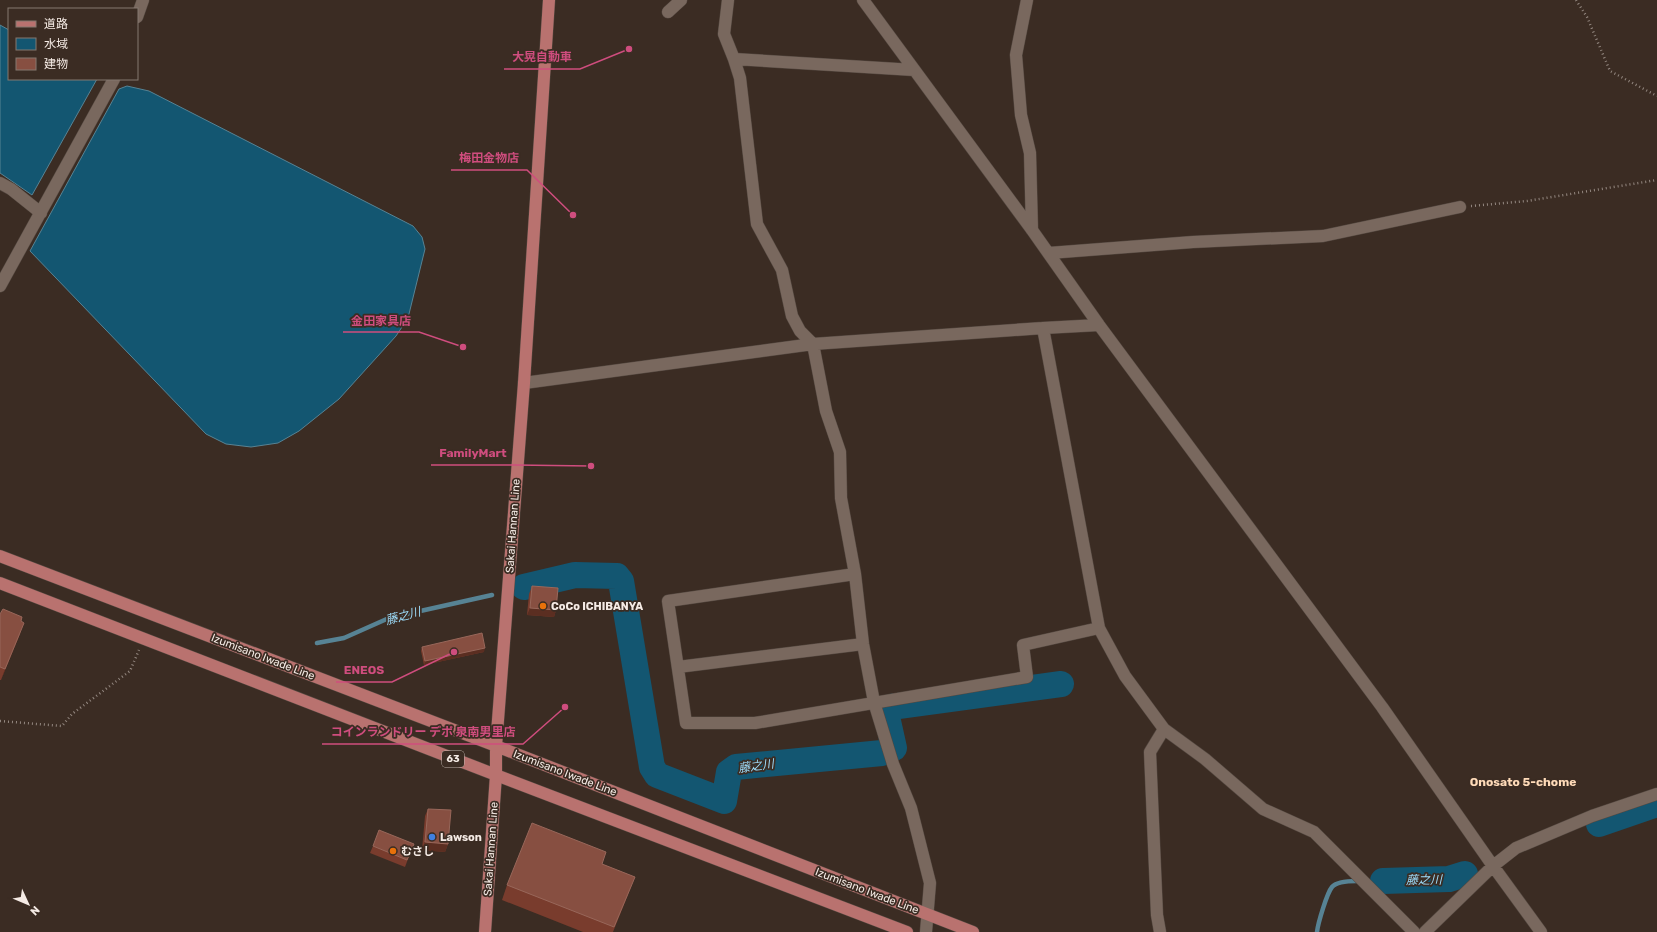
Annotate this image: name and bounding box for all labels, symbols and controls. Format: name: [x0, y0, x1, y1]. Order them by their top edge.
legend: [8, 8, 138, 80]
text: 道路: [44, 17, 68, 31]
text: 水域: [44, 37, 68, 51]
callout: 大晃自動車: [504, 45, 580, 69]
text: 大晃自動車: [512, 50, 572, 64]
text: 建物: [44, 57, 68, 71]
callout: 梅田金物店: [451, 146, 527, 170]
text: 梅田金物店: [459, 151, 519, 165]
callout: 金田家具店: [343, 308, 419, 332]
text: 金田家具店: [351, 314, 411, 328]
callout: FamilyMart: [431, 441, 515, 465]
text: FamilyMart: [439, 446, 507, 460]
street label: Sakai Hannan Line: [503, 479, 523, 573]
place label: CoCo ICHIBANYA: [551, 600, 643, 613]
marker: CoCo ICHIBANYA: [538, 601, 548, 611]
water label: 藤之川: [384, 604, 424, 627]
street label: Izumisano Iwade Line: [209, 631, 317, 683]
callout: ENEOS: [336, 658, 392, 682]
text: ENEOS: [344, 663, 384, 677]
callout: コインランドリー デポ 泉南男里店: [322, 720, 523, 744]
text: コインランドリー デポ 泉南男里店: [330, 725, 516, 739]
street label: Izumisano Iwade Line: [511, 747, 619, 799]
road number: 63: [442, 751, 464, 767]
water label: 藤之川: [737, 756, 777, 775]
district label: Onosato 5-chome: [1470, 775, 1576, 789]
street label: Sakai Hannan Line: [481, 802, 501, 896]
place label: Lawson: [440, 831, 482, 844]
marker: Lawson: [427, 832, 437, 842]
place label: むさし: [401, 845, 434, 858]
marker: むさし: [388, 846, 398, 856]
street label: Izumisano Iwade Line: [813, 865, 921, 917]
water label: 藤之川: [1406, 873, 1444, 887]
north arrow: [8, 884, 48, 924]
text: N: [27, 903, 42, 918]

